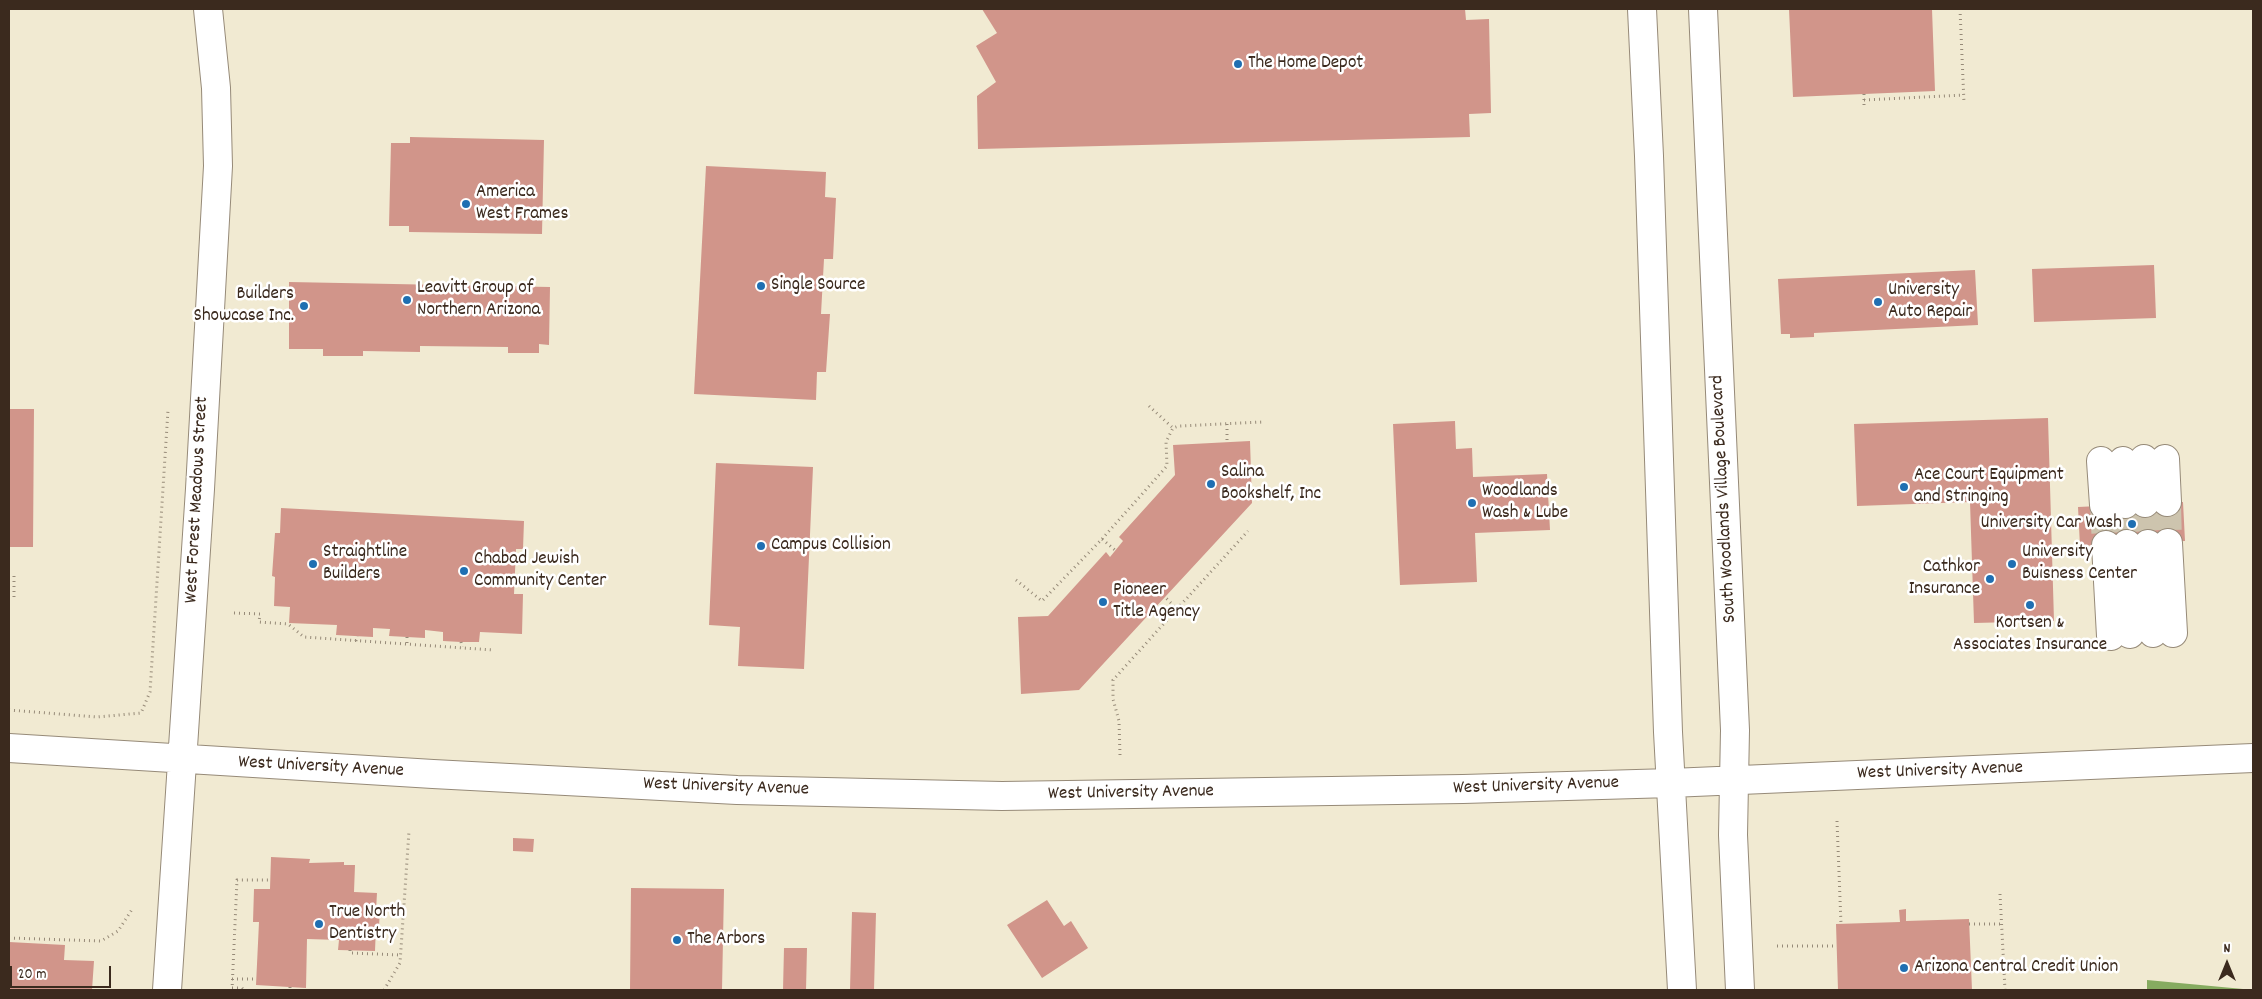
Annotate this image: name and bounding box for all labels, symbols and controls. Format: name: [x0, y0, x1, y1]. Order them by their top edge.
place label: The Home Depot: [1248, 53, 1363, 75]
marker: The Home Depot: [1232, 58, 1244, 70]
place label: America West Frames: [476, 182, 568, 226]
marker: America West Frames: [460, 198, 472, 210]
place label: Single Source: [771, 275, 865, 297]
place label: Leavitt Group of Northern Arizona: [417, 278, 540, 322]
marker: Single Source: [755, 280, 767, 292]
place label: University Auto Repair: [1888, 280, 1972, 324]
place label: Builders Showcase Inc.: [194, 284, 294, 328]
marker: Leavitt Group of Northern Arizona: [401, 294, 413, 306]
marker: University Auto Repair: [1872, 296, 1884, 308]
marker: Builders Showcase Inc.: [298, 300, 310, 312]
street label: South Woodlands Village Boulevard: [1707, 374, 1743, 624]
street label: West Forest Meadows Street: [181, 396, 215, 604]
place label: Salina Bookshelf, Inc: [1221, 462, 1321, 506]
place label: Ace Court Equipment and Stringing: [1914, 465, 2064, 509]
marker: Salina Bookshelf, Inc: [1205, 478, 1217, 490]
place label: Woodlands Wash & Lube: [1482, 481, 1568, 525]
marker: Ace Court Equipment and Stringing: [1898, 481, 1910, 493]
marker: Woodlands Wash & Lube: [1466, 497, 1478, 509]
place label: University Car Wash: [1981, 513, 2122, 535]
marker: University Car Wash: [2126, 518, 2138, 530]
place label: Campus Collision: [771, 535, 891, 557]
marker: Campus Collision: [755, 540, 767, 552]
place label: Straightline Builders: [323, 542, 407, 586]
place label: University Buisness Center: [2022, 542, 2137, 586]
place label: Chabad Jewish Community Center: [474, 549, 606, 593]
place label: Cathkor Insurance: [1908, 557, 1980, 601]
marker: Straightline Builders: [307, 558, 319, 570]
marker: University Buisness Center: [2006, 558, 2018, 570]
marker: Chabad Jewish Community Center: [458, 565, 470, 577]
marker: Cathkor Insurance: [1984, 573, 1996, 585]
place label: Pioneer Title Agency: [1113, 580, 1199, 624]
marker: Pioneer Title Agency: [1097, 596, 1109, 608]
marker: Kortsen & Associates Insurance: [2024, 599, 2036, 611]
place label: Kortsen & Associates Insurance: [1953, 613, 2107, 657]
street label: West University Avenue: [238, 752, 404, 784]
street label: West University Avenue: [1857, 758, 2023, 786]
street label: West University Avenue: [1453, 773, 1619, 801]
street label: West University Avenue: [643, 774, 809, 802]
street label: West University Avenue: [1048, 781, 1214, 807]
place label: True North Dentistry: [329, 902, 405, 946]
marker: True North Dentistry: [313, 918, 325, 930]
place label: The Arbors: [687, 929, 765, 951]
marker: The Arbors: [671, 934, 683, 946]
north arrow: [2202, 939, 2252, 989]
text: N: [2224, 939, 2230, 959]
scale bar: [12, 956, 114, 988]
place label: Arizona Central Credit Union: [1914, 957, 2118, 979]
marker: Arizona Central Credit Union: [1898, 962, 1910, 974]
text: 20 m: [18, 964, 46, 986]

